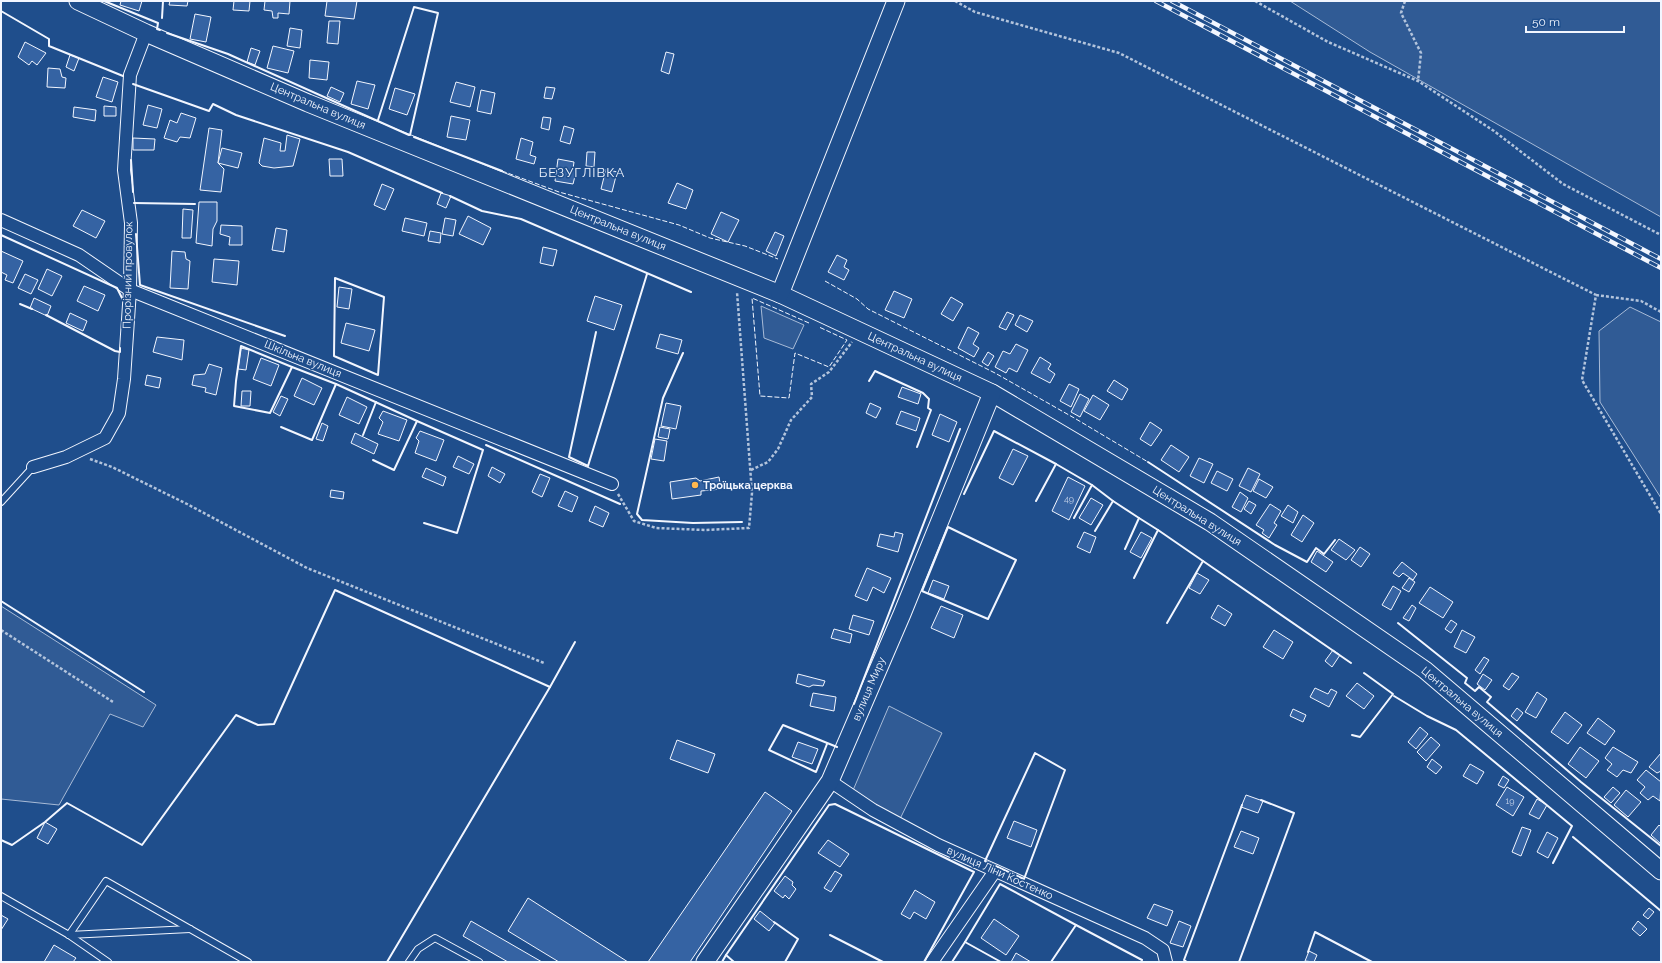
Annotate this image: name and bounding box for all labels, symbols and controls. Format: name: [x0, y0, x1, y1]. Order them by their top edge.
scale bar: [1526, 8, 1624, 34]
text: 50 m: [1532, 15, 1560, 29]
street label: Центральна вулиця: [268, 80, 368, 132]
district label: БЕЗУГЛІВКА: [539, 165, 625, 180]
street label: Центральна вулиця: [568, 203, 668, 253]
street label: Прорізний провулок: [121, 221, 135, 329]
street label: Центральна вулиця: [866, 329, 964, 385]
street label: Шкільна вулиця: [262, 338, 344, 380]
place label: Троїцька церква: [703, 479, 793, 492]
marker: Троїцька церква: [690, 480, 700, 490]
street label: Центральна вулиця: [1150, 483, 1244, 549]
house number: 49: [1064, 494, 1074, 504]
street label: вулиця Миру: [850, 655, 888, 723]
street label: Центральна вулиця: [1419, 664, 1505, 740]
house number: 19: [1505, 796, 1515, 806]
street label: вулиця Ліни Костенко: [945, 844, 1056, 903]

